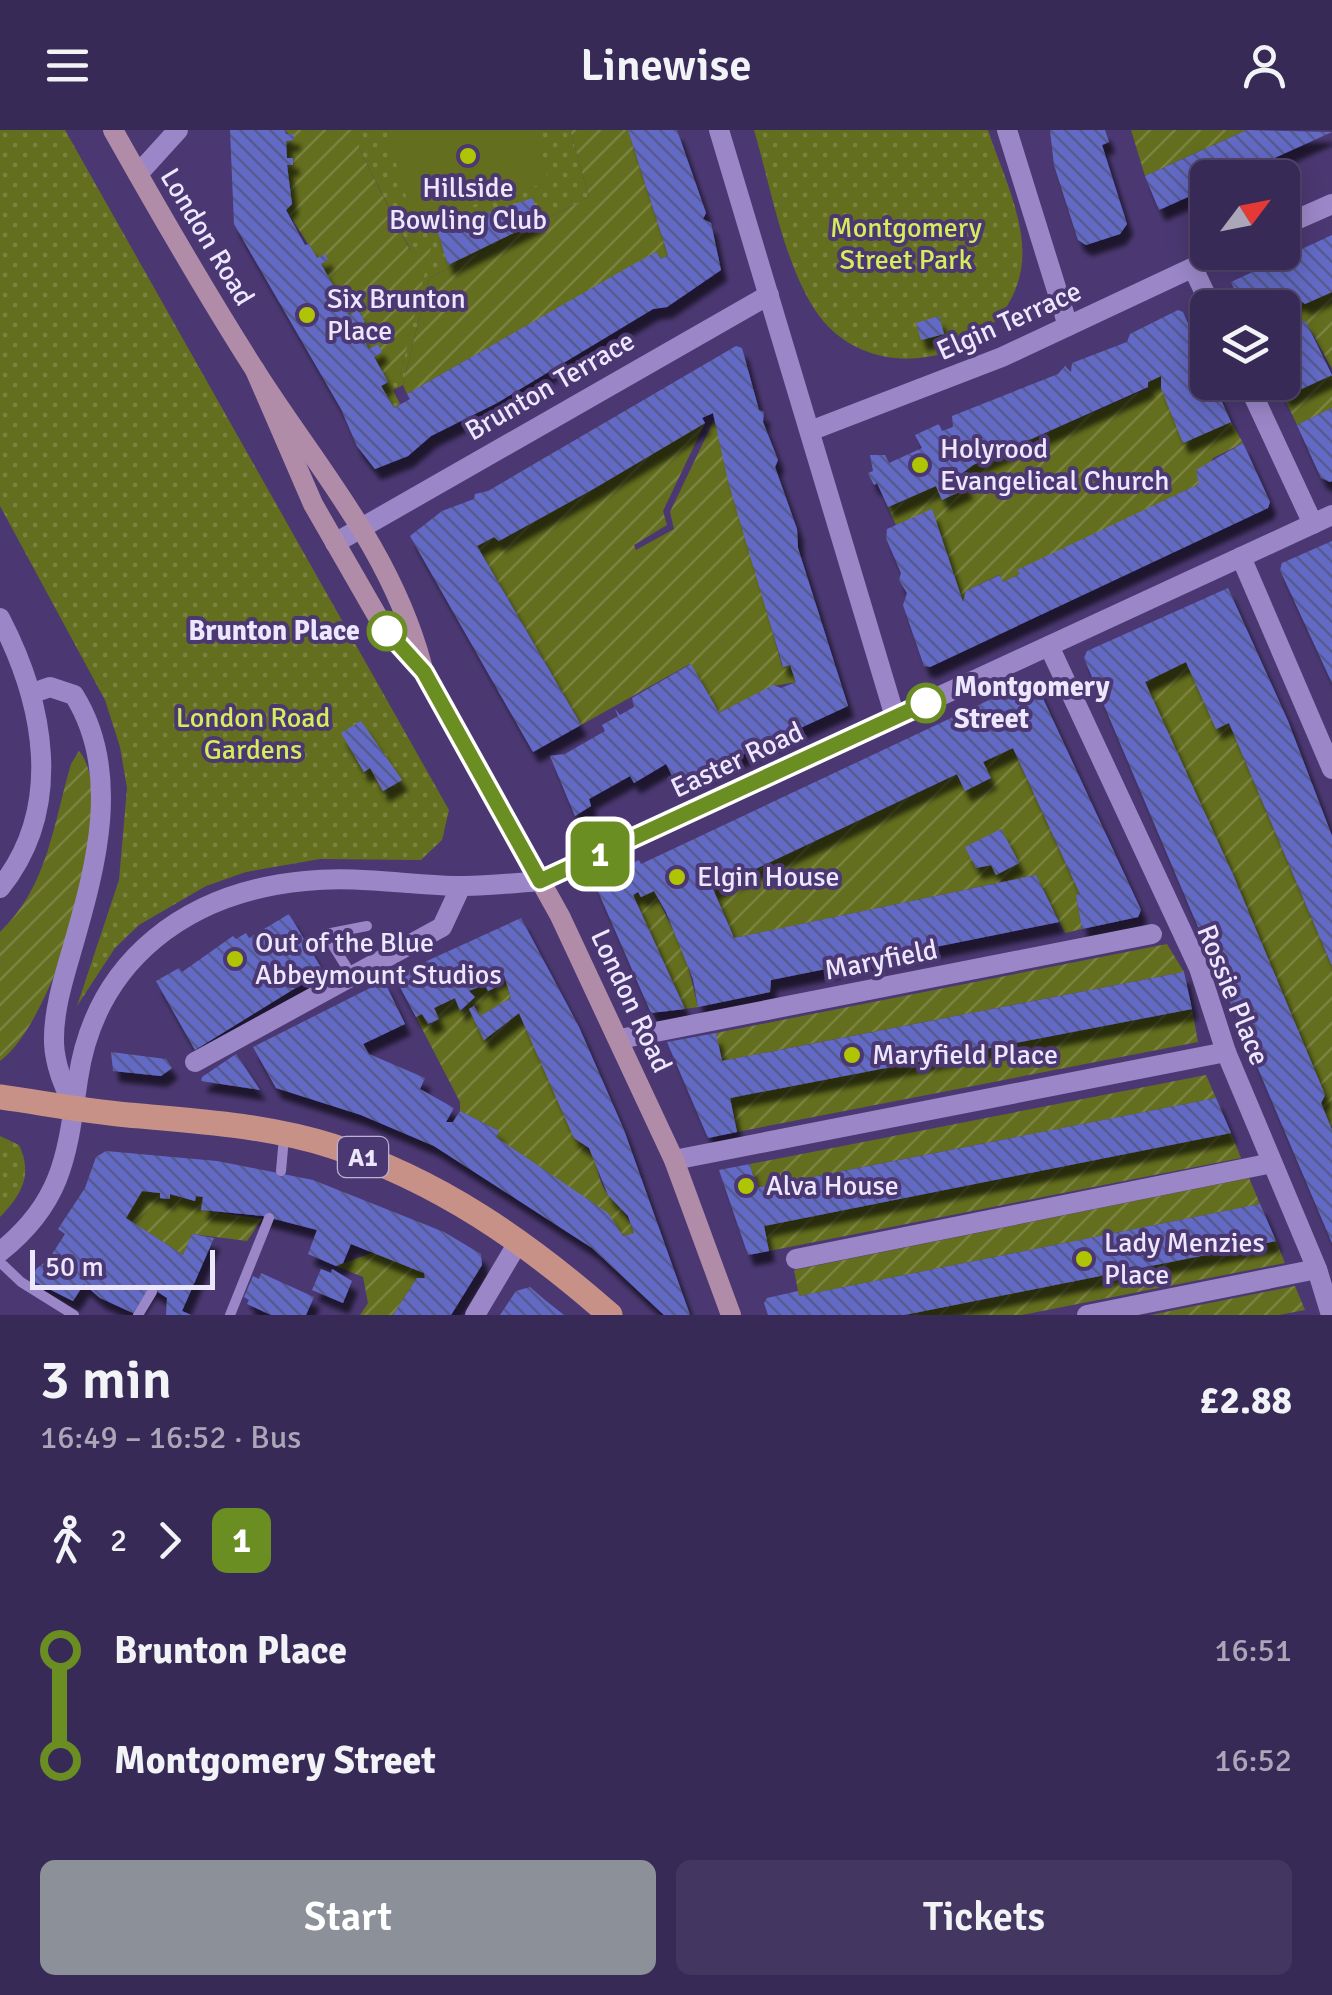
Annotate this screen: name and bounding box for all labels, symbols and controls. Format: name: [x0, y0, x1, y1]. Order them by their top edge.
icon: menu: [40, 38, 95, 93]
text: Linewise: [580, 38, 752, 93]
icon: person: [1237, 38, 1292, 93]
marker: Hillside Bowling Club: [457, 145, 479, 167]
north arrow: [1190, 160, 1300, 270]
map controls: [1190, 160, 1300, 400]
street label: London Road: [153, 162, 261, 312]
place label: Hillside Bowling Club: [389, 171, 547, 237]
park label: Montgomery Street Park: [830, 211, 982, 277]
street label: Elgin Terrace: [931, 274, 1087, 368]
place label: Six Brunton Place: [327, 282, 466, 348]
button: layers: [1190, 290, 1300, 400]
marker: Six Brunton Place: [296, 304, 318, 326]
street label: Brunton Terrace: [459, 324, 641, 448]
place label: Holyrood Evangelical Church: [940, 432, 1170, 498]
marker: Holyrood Evangelical Church: [909, 454, 931, 476]
marker: Brunton Place: [368, 612, 406, 650]
place label: Brunton Place: [188, 614, 360, 648]
place label: Montgomery Street: [954, 670, 1110, 736]
marker: Montgomery Street: [907, 684, 945, 722]
park label: London Road Gardens: [176, 701, 330, 767]
street label: Easter Road: [665, 715, 809, 805]
line badge: 1: [568, 822, 632, 886]
text: 1: [591, 833, 609, 876]
place label: Elgin House: [697, 860, 840, 894]
marker: Elgin House: [666, 866, 688, 888]
street label: Rossie Place: [1189, 920, 1277, 1070]
street label: London Road: [583, 924, 679, 1078]
place label: Out of the Blue Abbeymount Studios: [255, 926, 502, 992]
street label: Maryfield: [822, 932, 940, 988]
marker: Out of the Blue Abbeymount Studios: [224, 948, 246, 970]
place label: Maryfield Place: [872, 1038, 1058, 1072]
marker: Maryfield Place: [841, 1044, 863, 1066]
road number: A1: [338, 1137, 388, 1177]
place label: Alva House: [766, 1169, 899, 1203]
marker: Alva House: [735, 1175, 757, 1197]
place label: Lady Menzies Place: [1104, 1226, 1265, 1292]
scale bar: [30, 1245, 215, 1290]
marker: Lady Menzies Place: [1073, 1248, 1095, 1270]
text: 50 m: [45, 1250, 104, 1284]
text: 3 min: [40, 1346, 172, 1414]
text: £2.88: [1199, 1377, 1292, 1424]
text: 16:49 – 16:52 · Bus: [40, 1418, 301, 1457]
icon: walk: [40, 1513, 95, 1568]
icon: forward: [142, 1513, 197, 1568]
text: 1: [232, 1519, 251, 1562]
text: 2: [110, 1521, 127, 1560]
text: Brunton Place: [114, 1627, 347, 1674]
text: 16:51: [1214, 1631, 1292, 1670]
text: Montgomery Street: [114, 1737, 436, 1784]
text: 16:52: [1214, 1741, 1292, 1780]
button: Start: [40, 1860, 656, 1975]
button: Tickets: [676, 1860, 1292, 1975]

